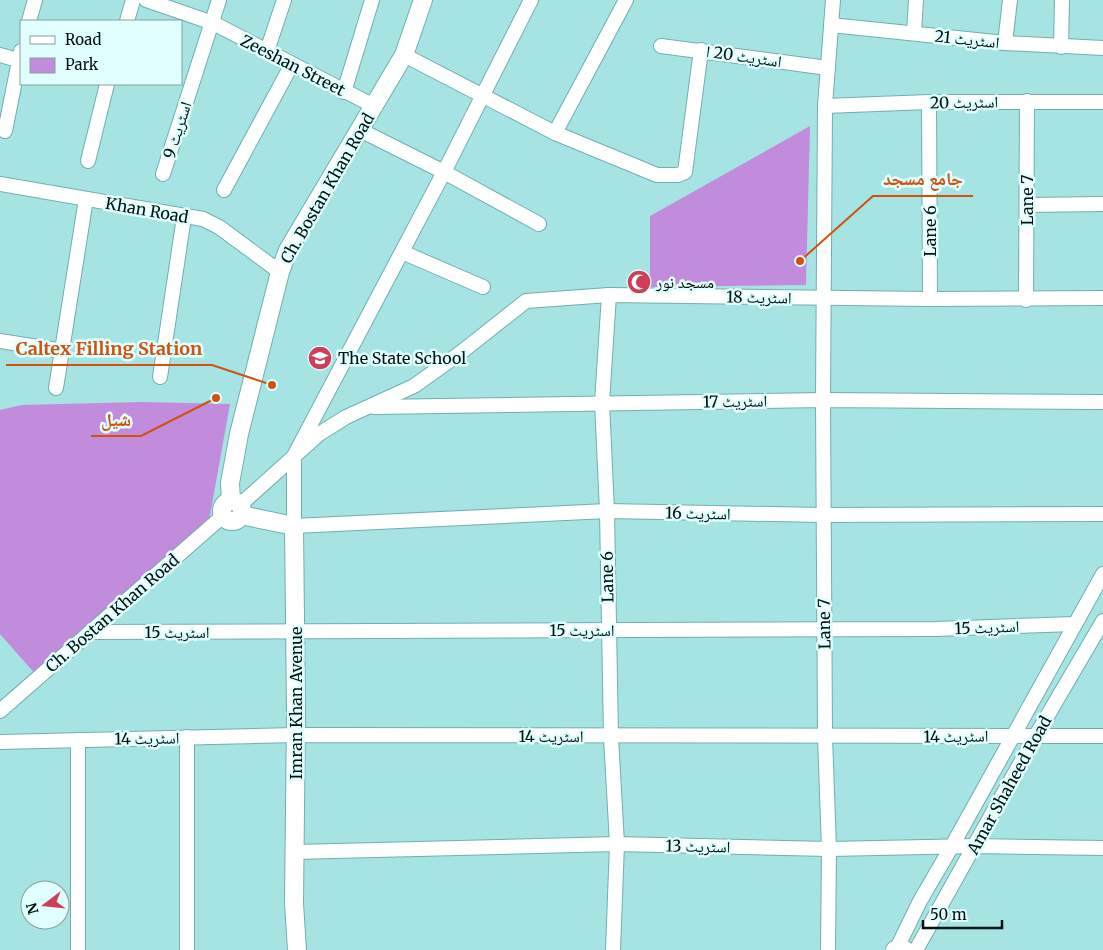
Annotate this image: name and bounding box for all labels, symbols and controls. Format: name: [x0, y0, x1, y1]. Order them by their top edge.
legend: [20, 20, 182, 85]
street label: اسٹریٹ 21: [934, 26, 1000, 52]
text: Road: [65, 30, 101, 49]
street label: Zeeshan Street: [238, 30, 349, 100]
street label: اسٹریٹ 20 ا: [705, 41, 783, 71]
text: Park: [65, 55, 99, 74]
street label: اسٹریٹ 20: [930, 91, 998, 113]
street label: اسٹریٹ 9: [158, 99, 196, 161]
street label: Ch. Bostan Khan Road: [276, 109, 378, 267]
callout: جامع مسجد: [873, 163, 973, 196]
text: جامع مسجد: [883, 167, 963, 191]
street label: Lane 7: [1017, 175, 1037, 225]
street label: Khan Road: [104, 193, 190, 227]
street label: Lane 6: [920, 205, 940, 257]
mosque icon: مسجد نور: [626, 269, 652, 295]
place label: مسجد نور: [655, 272, 714, 292]
street label: اسٹریٹ 18: [726, 286, 792, 308]
callout: Caltex Filling Station: [6, 332, 212, 365]
text: Caltex Filling Station: [16, 337, 202, 360]
school or university icon: The State School: [307, 345, 333, 371]
place label: The State School: [338, 348, 466, 368]
street label: اسٹریٹ 17: [703, 390, 767, 412]
callout: شیل: [91, 403, 141, 436]
text: شیل: [101, 408, 131, 431]
street label: اسٹریٹ 16: [665, 502, 731, 524]
street label: Ch. Bostan Khan Road: [41, 549, 183, 676]
street label: Lane 6: [597, 551, 617, 603]
street label: Lane 7: [814, 598, 834, 650]
street label: اسٹریٹ 15: [954, 616, 1020, 638]
street label: اسٹریٹ 15: [550, 620, 615, 640]
street label: اسٹریٹ 15: [145, 622, 210, 642]
street label: Imran Khan Avenue: [286, 627, 306, 779]
street label: Amar Shaheed Road: [962, 712, 1056, 859]
street label: اسٹریٹ 14: [923, 725, 989, 747]
street label: اسٹریٹ 14: [518, 726, 584, 746]
street label: اسٹریٹ 14: [114, 727, 180, 749]
street label: اسٹریٹ 13: [665, 835, 731, 857]
north arrow: [20, 880, 70, 930]
scale bar: [923, 898, 1002, 930]
text: N: [22, 901, 43, 916]
text: 50 m: [930, 905, 967, 924]

